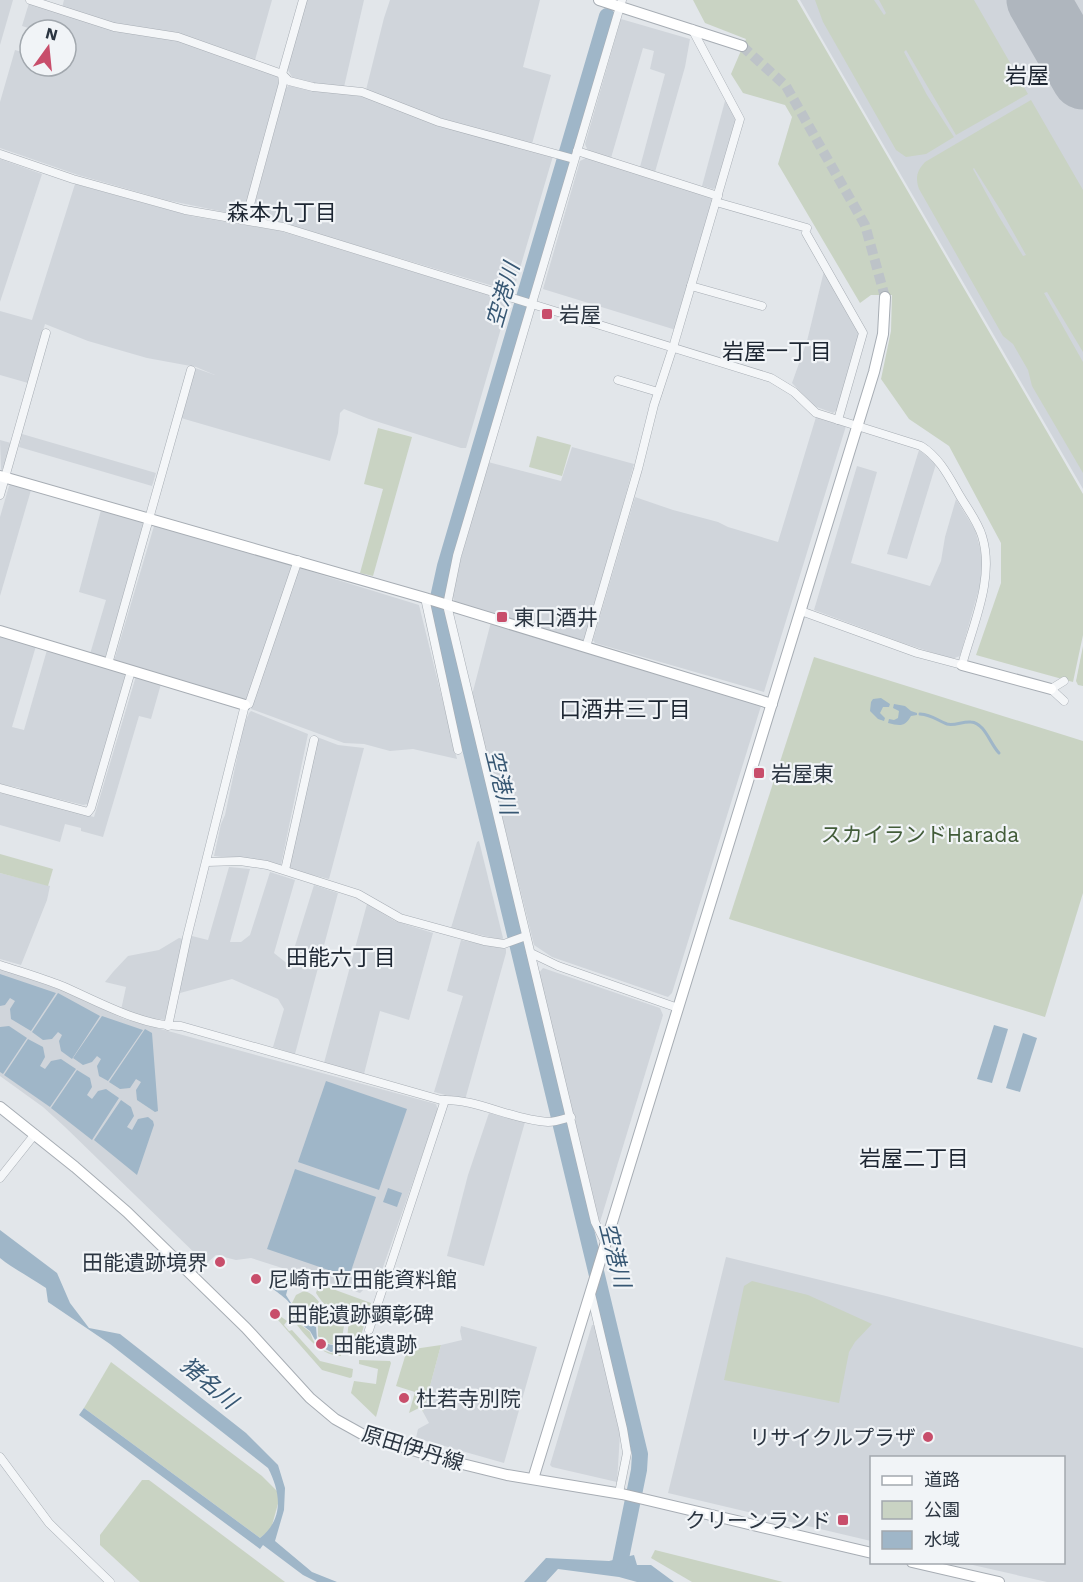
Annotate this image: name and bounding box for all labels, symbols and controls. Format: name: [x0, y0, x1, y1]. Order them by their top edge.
north arrow: [18, 18, 78, 78]
text: N: [44, 23, 60, 45]
district label: 岩屋: [1005, 63, 1049, 88]
district label: 森本九丁目: [227, 200, 337, 225]
water label: 空港川: [482, 258, 525, 330]
place label: 岩屋: [559, 302, 601, 327]
marker: 岩屋: [540, 307, 554, 321]
district label: 岩屋一丁目: [722, 339, 832, 364]
place label: 東口酒井: [514, 605, 598, 630]
marker: 東口酒井: [495, 610, 509, 624]
district label: 口酒井三丁目: [559, 697, 691, 722]
water label: 空港川: [481, 747, 522, 819]
place label: 岩屋東: [771, 761, 834, 786]
marker: 岩屋東: [752, 766, 766, 780]
park label: スカイランドHarada: [821, 822, 1019, 847]
district label: 田能六丁目: [286, 945, 396, 970]
district label: 岩屋二丁目: [859, 1146, 969, 1171]
water label: 空港川: [595, 1220, 636, 1292]
place label: 田能遺跡境界: [82, 1250, 208, 1275]
marker: 田能遺跡境界: [213, 1255, 227, 1269]
place label: 尼崎市立田能資料館: [268, 1267, 457, 1292]
marker: 尼崎市立田能資料館: [249, 1272, 263, 1286]
place label: 田能遺跡顕彰碑: [287, 1302, 434, 1327]
marker: 田能遺跡顕彰碑: [268, 1307, 282, 1321]
place label: 田能遺跡: [333, 1332, 417, 1357]
marker: 田能遺跡: [314, 1337, 328, 1351]
water label: 猪名川: [176, 1352, 244, 1415]
place label: 杜若寺別院: [416, 1386, 521, 1411]
marker: 杜若寺別院: [397, 1391, 411, 1405]
street label: 原田伊丹線: [359, 1421, 467, 1475]
place label: リサイクルプラザ: [749, 1425, 916, 1450]
marker: リサイクルプラザ: [921, 1430, 935, 1444]
legend: [870, 1456, 1065, 1564]
text: 道路: [924, 1469, 960, 1490]
text: 公園: [924, 1499, 960, 1520]
place label: クリーンランド: [685, 1508, 831, 1533]
marker: クリーンランド: [836, 1513, 850, 1527]
text: 水域: [924, 1529, 960, 1550]

